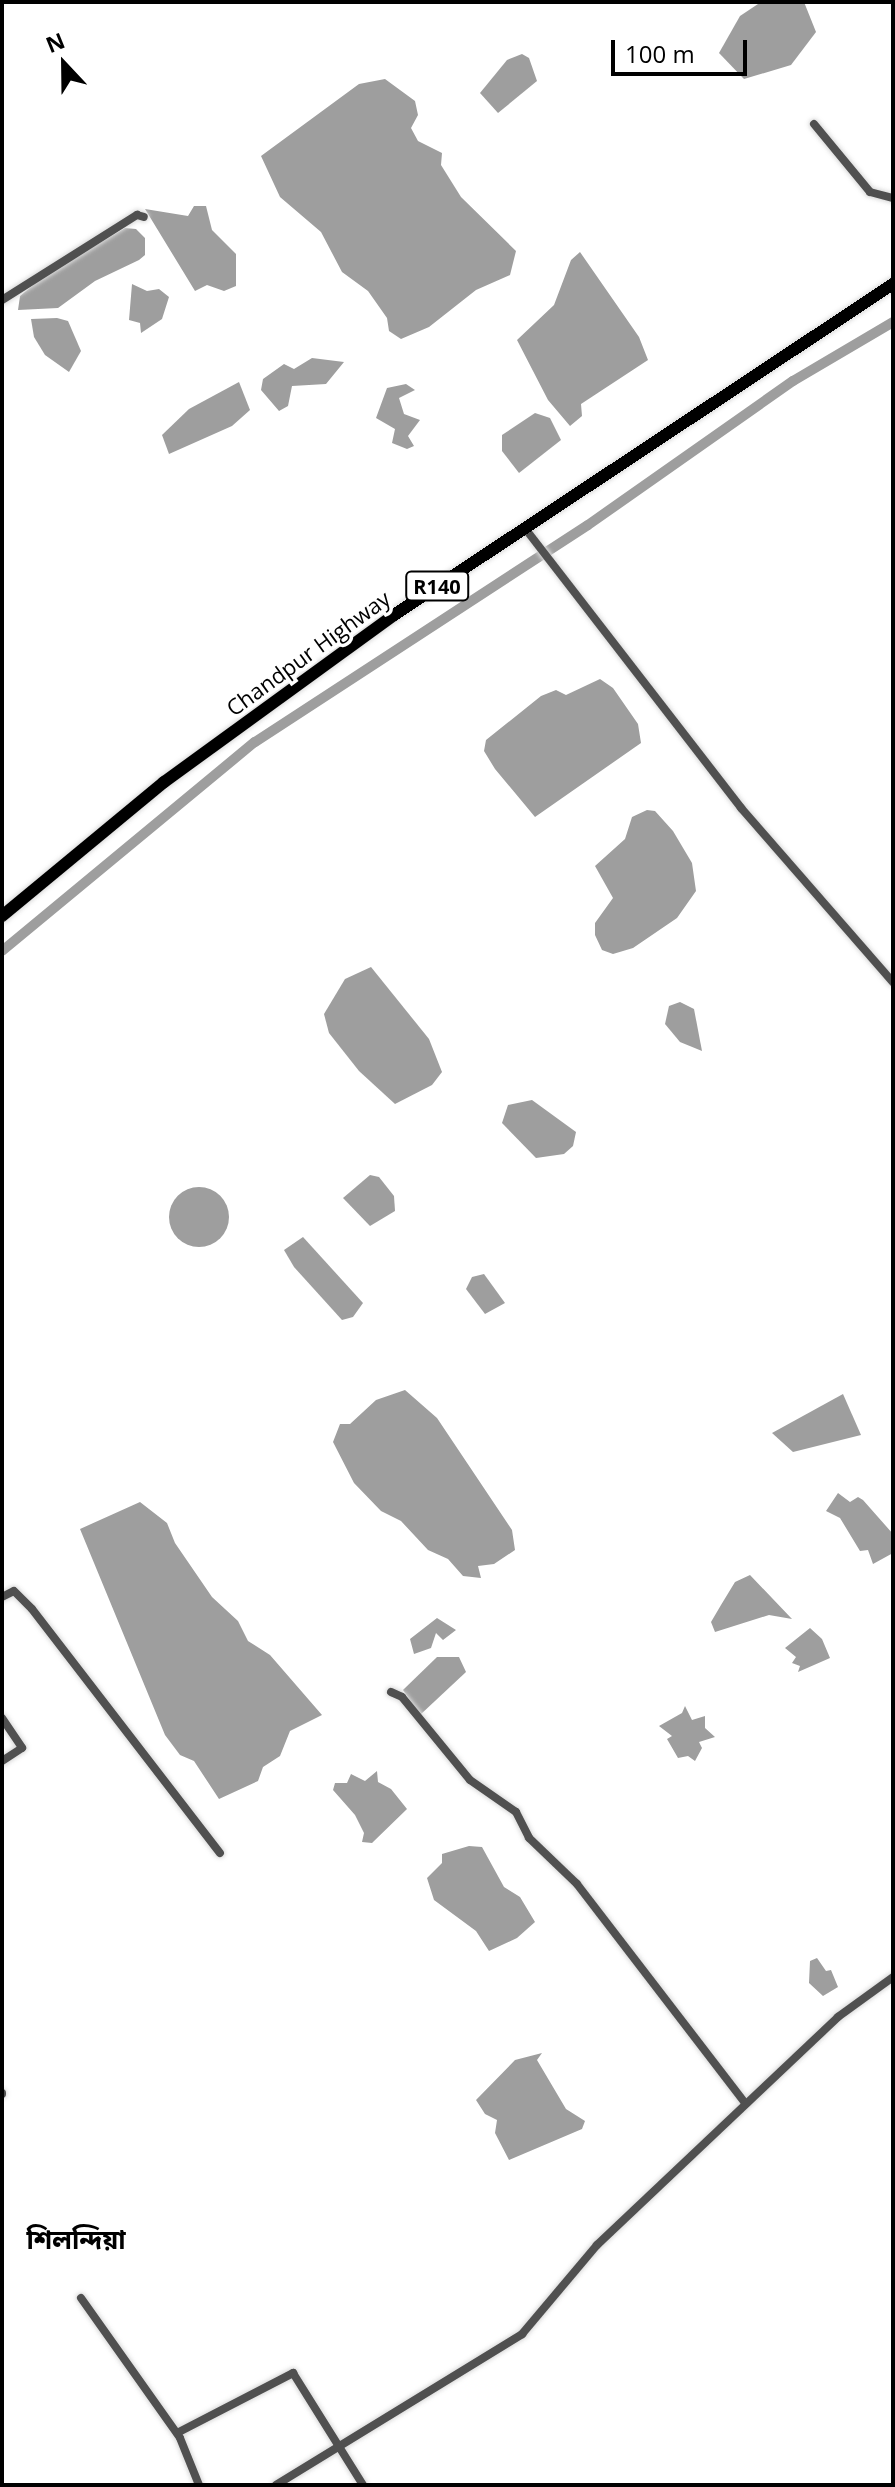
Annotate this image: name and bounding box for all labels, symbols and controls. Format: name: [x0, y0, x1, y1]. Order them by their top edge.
north arrow: [24, 24, 104, 104]
text: N: [41, 24, 69, 59]
scale bar: [615, 24, 751, 74]
text: 100 m: [625, 37, 695, 70]
road number: R140: [405, 570, 469, 602]
street label: Chandpur Highway: [221, 585, 395, 721]
district label: শিলন্দিয়া: [26, 2224, 126, 2256]

